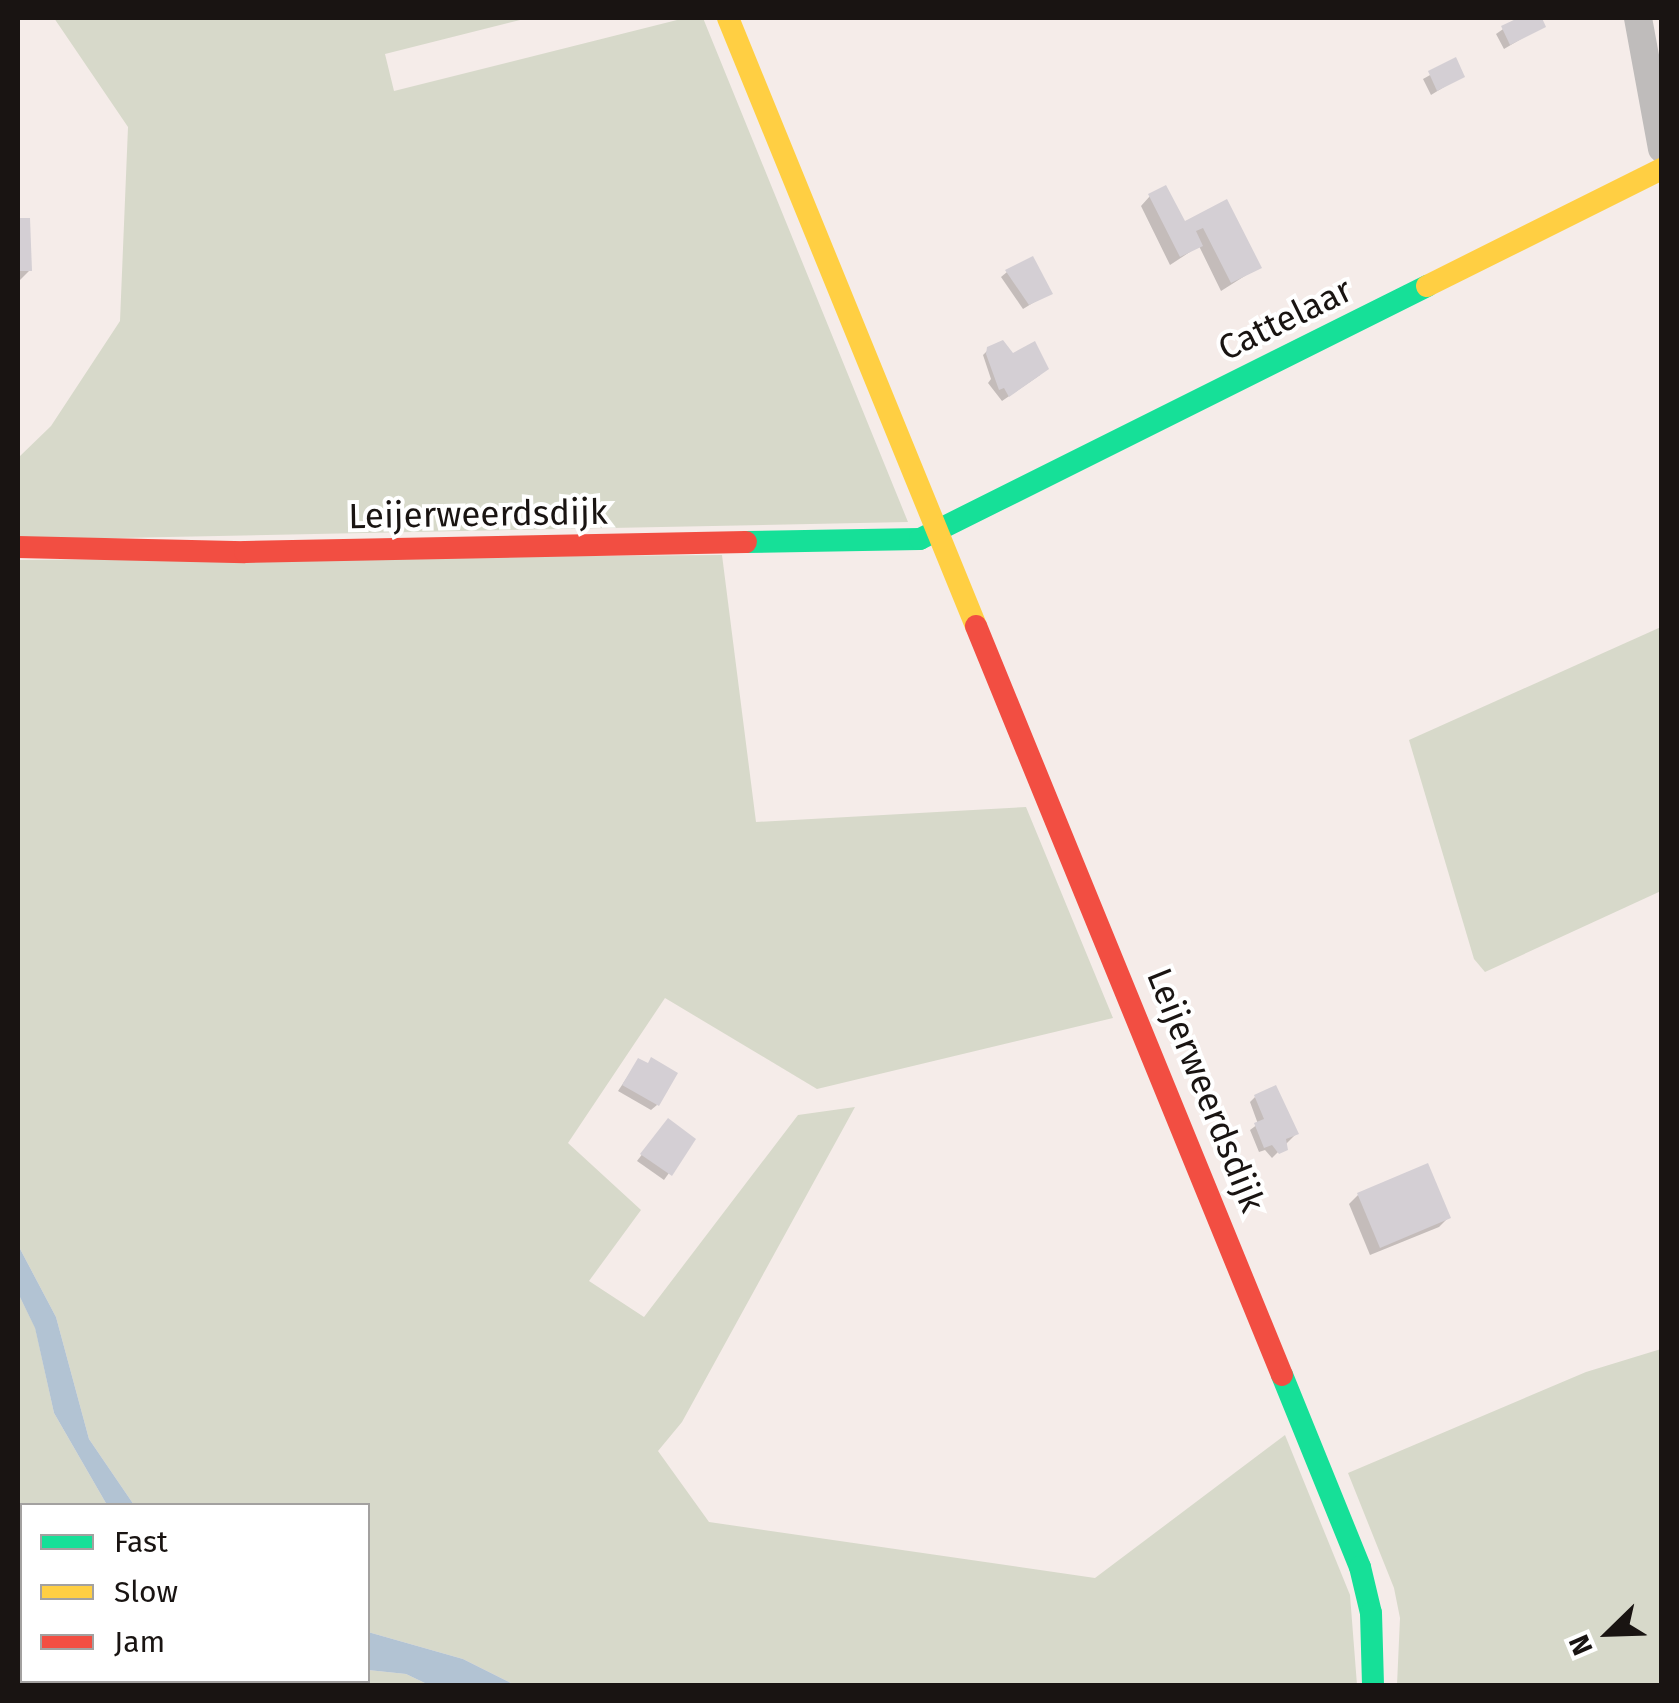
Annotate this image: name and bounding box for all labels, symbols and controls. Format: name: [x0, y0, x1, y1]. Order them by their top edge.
street label: Cattelaar: [1211, 269, 1359, 369]
street label: Leijerweerdsdijk: [348, 491, 608, 537]
street label: Leijerweerdsdijk: [1138, 962, 1274, 1218]
legend: [20, 1503, 370, 1683]
text: Fast: [114, 1524, 168, 1560]
text: Slow: [114, 1574, 178, 1610]
north arrow: [1559, 1583, 1659, 1683]
text: Jam: [114, 1624, 165, 1660]
text: N: [1562, 1630, 1600, 1660]

